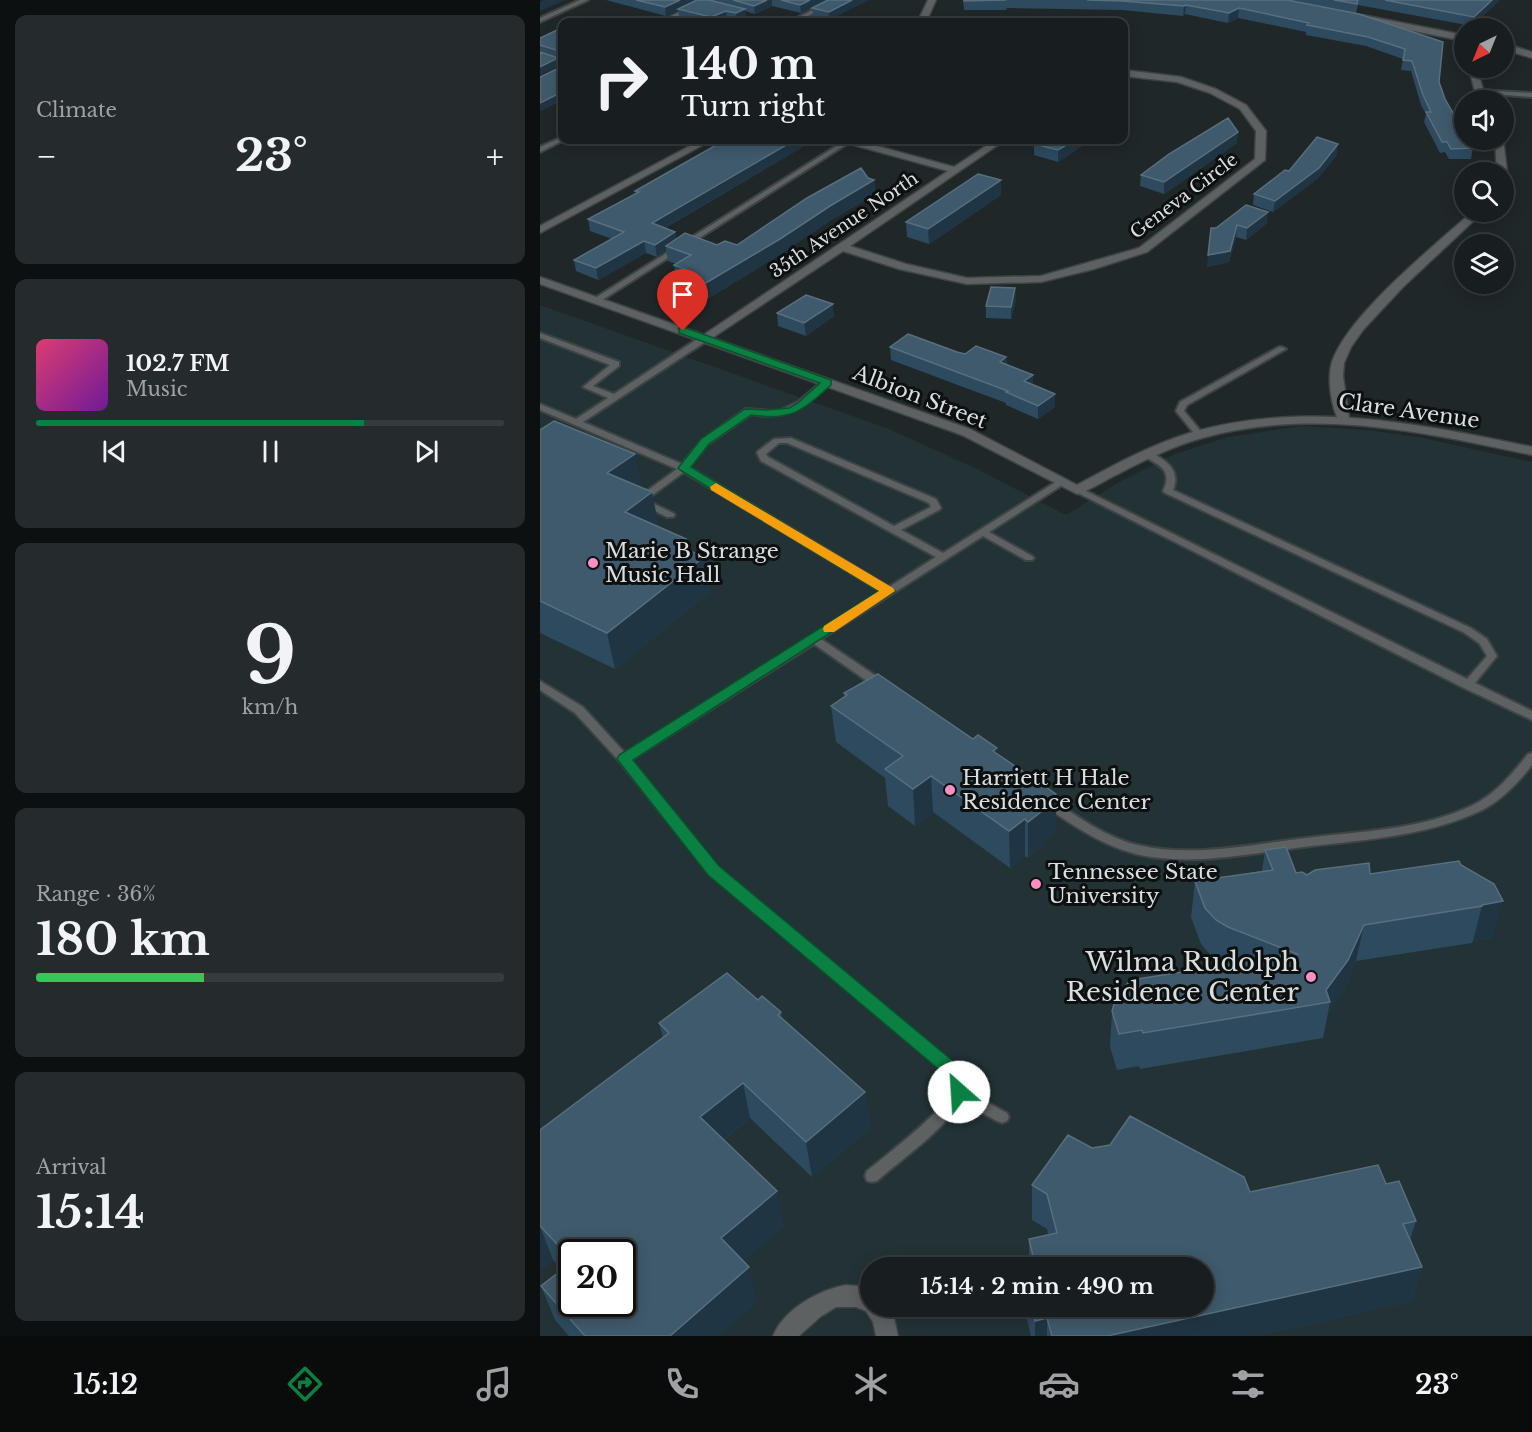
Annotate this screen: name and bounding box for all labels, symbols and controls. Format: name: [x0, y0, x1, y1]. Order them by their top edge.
north arrow: [1454, 18, 1514, 78]
map controls: [1454, 18, 1514, 294]
text: 140 m: [681, 38, 817, 90]
icon: right: [582, 42, 660, 120]
text: Turn right: [681, 90, 825, 123]
button: sound: [1454, 90, 1514, 150]
text: Climate: [36, 98, 117, 122]
text: 23°: [235, 127, 308, 183]
text: −: [36, 136, 57, 177]
text: +: [486, 136, 504, 177]
street label: Geneva Circle: [1126, 148, 1242, 244]
button: search: [1454, 162, 1514, 222]
street label: 35th Avenue North: [766, 167, 922, 283]
button: layers: [1454, 234, 1514, 294]
pin: [657, 269, 708, 331]
icon: arrive: [666, 278, 699, 311]
text: 102.7 FM: [126, 350, 230, 377]
street label: Albion Street: [848, 359, 991, 434]
text: Music: [126, 377, 187, 401]
street label: Clare Avenue: [1337, 388, 1481, 434]
icon: previous: [98, 435, 131, 468]
icon: pause: [254, 435, 287, 468]
icon: next: [410, 435, 443, 468]
place label: Marie B Strange Music Hall: [605, 538, 779, 588]
marker: Marie B Strange Music Hall: [586, 556, 600, 570]
text: 9: [244, 607, 296, 704]
text: km/h: [242, 695, 298, 719]
place label: Harriett H Hale Residence Center: [962, 765, 1150, 815]
marker: Harriett H Hale Residence Center: [943, 783, 957, 797]
place label: Tennessee State University: [1048, 859, 1218, 909]
marker: Tennessee State University: [1029, 877, 1043, 891]
text: Range · 36%: [36, 882, 156, 906]
text: 180 km: [36, 911, 210, 967]
place label: Wilma Rudolph Residence Center: [1066, 946, 1300, 1008]
marker: Wilma Rudolph Residence Center: [1304, 970, 1318, 984]
position arrow: [927, 1060, 991, 1124]
text: Arrival: [36, 1155, 107, 1179]
text: 15:14: [36, 1184, 145, 1240]
speed limit sign: 20: [558, 1239, 636, 1317]
text: 15:14 · 2 min · 490 m: [920, 1273, 1154, 1300]
icon: directions: [284, 1363, 326, 1405]
icon: music: [473, 1363, 515, 1405]
icon: phone: [661, 1363, 703, 1405]
icon: climate: [850, 1363, 892, 1405]
icon: car: [1038, 1363, 1080, 1405]
icon: filters: [1227, 1363, 1269, 1405]
text: 15:12: [73, 1368, 138, 1401]
text: 23°: [1415, 1368, 1459, 1401]

